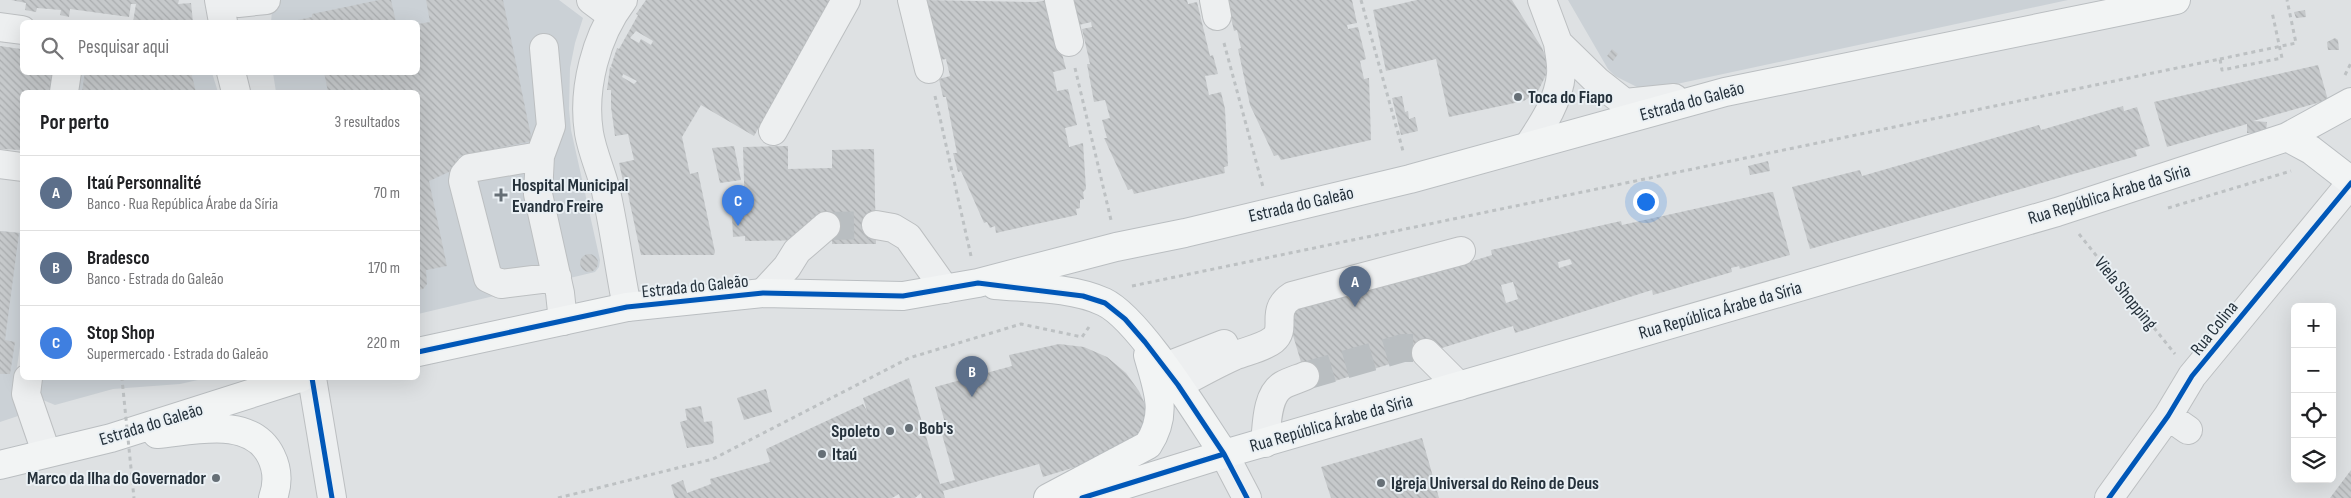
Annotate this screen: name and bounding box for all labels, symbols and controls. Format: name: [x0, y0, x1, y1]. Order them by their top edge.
search box: [20, 20, 420, 75]
icon: search: [38, 34, 66, 62]
text: Pesquisar aqui: [78, 36, 169, 59]
street label: Estrada do Galeão: [1638, 77, 1747, 125]
place label: Toca do Fiapo: [1528, 87, 1613, 108]
marker: Toca do Fiapo: [1512, 91, 1524, 103]
text: Por perto: [40, 110, 109, 135]
text: 3 resultados: [335, 113, 400, 132]
street label: Rua República Árabe da Síria: [2026, 160, 2193, 229]
text: Itaú Personnalité: [87, 172, 201, 195]
place label: Hospital Municipal Evandro Freire: [512, 175, 629, 217]
street label: Estrada do Galeão: [1247, 182, 1356, 227]
text: A: [52, 184, 60, 203]
text: 70 m: [374, 184, 400, 203]
pin: C: [722, 185, 754, 226]
marker: Hospital Municipal Evandro Freire: [494, 188, 508, 202]
your location: [1633, 189, 1659, 215]
text: Banco · Rua República Árabe da Síria: [87, 195, 278, 214]
text: Bradesco: [87, 247, 149, 270]
street label: Viela Shopping: [2090, 253, 2161, 334]
text: B: [52, 259, 60, 278]
text: 170 m: [368, 259, 400, 278]
pin: A: [1339, 266, 1371, 307]
text: Banco · Estrada do Galeão: [87, 270, 224, 289]
street label: Estrada do Galeão: [641, 270, 749, 303]
street label: Rua República Árabe da Síria: [1636, 277, 1804, 344]
street label: Rua Colina: [2186, 297, 2243, 360]
map controls: [2291, 303, 2336, 483]
button: +: [2291, 303, 2336, 348]
text: Stop Shop: [87, 322, 155, 345]
text: C: [52, 334, 60, 353]
text: 220 m: [367, 334, 400, 353]
text: Supermercado · Estrada do Galeão: [87, 345, 268, 364]
button: −: [2291, 348, 2336, 393]
pin: B: [956, 356, 988, 397]
street label: Rua República Árabe da Síria: [1247, 390, 1415, 457]
button: locate: [2291, 393, 2336, 438]
street label: Estrada do Galeão: [97, 399, 205, 450]
place label: Bob's: [919, 418, 953, 439]
place label: Spoleto: [831, 421, 880, 442]
marker: Bob's: [903, 422, 915, 434]
marker: Spoleto: [884, 425, 896, 437]
button: layers: [2291, 438, 2336, 483]
place label: Itaú: [832, 444, 857, 465]
marker: Itaú: [816, 448, 828, 460]
place label: Marco da Ilha do Governador: [27, 468, 206, 489]
marker: Marco da Ilha do Governador: [210, 472, 222, 484]
place label: Igreja Universal do Reino de Deus: [1391, 473, 1599, 494]
marker: Igreja Universal do Reino de Deus: [1375, 477, 1387, 489]

